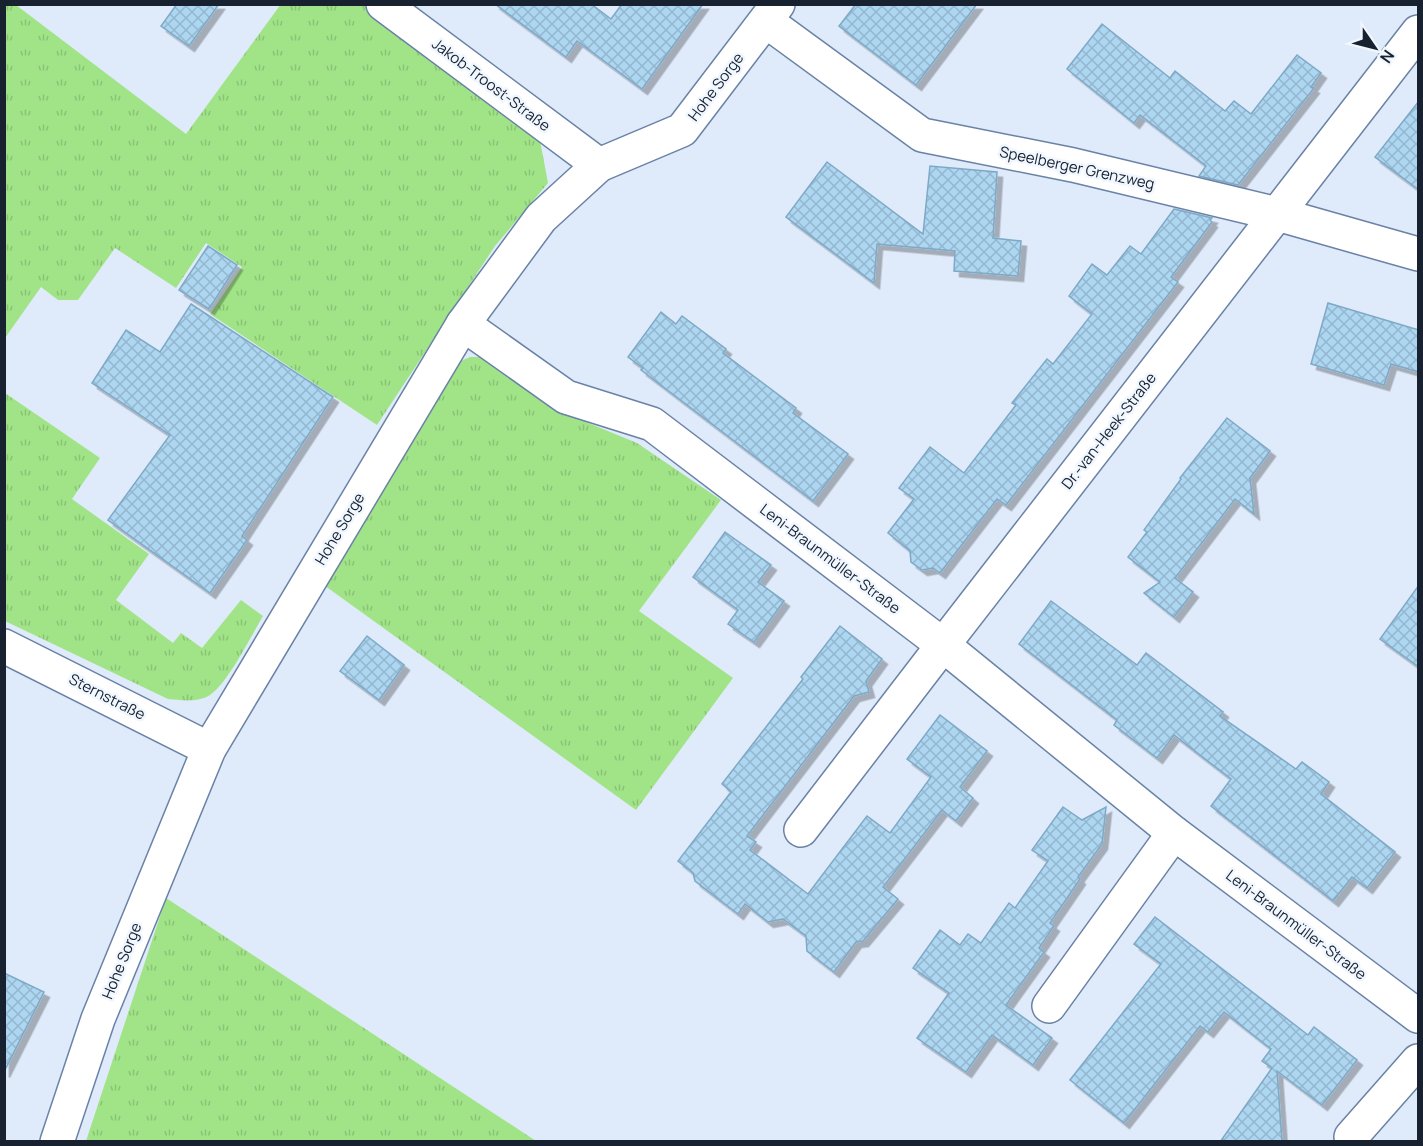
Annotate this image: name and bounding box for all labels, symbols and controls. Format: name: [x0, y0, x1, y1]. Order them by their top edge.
north arrow: [1345, 18, 1405, 78]
street label: Jakob-Troost-Straße: [428, 33, 555, 136]
text: N: [1375, 46, 1400, 68]
street label: Hohe Sorge: [683, 48, 748, 125]
street label: Speelberger Grenzweg: [998, 141, 1157, 194]
street label: Dr.-van-Heek-Straße: [1056, 368, 1161, 493]
street label: Hohe Sorge: [310, 489, 369, 569]
street label: Leni-Braunmüller-Straße: [756, 499, 905, 619]
street label: Sternstraße: [65, 668, 149, 725]
street label: Leni-Braunmüller-Straße: [1222, 865, 1371, 985]
street label: Hohe Sorge: [97, 919, 146, 1002]

